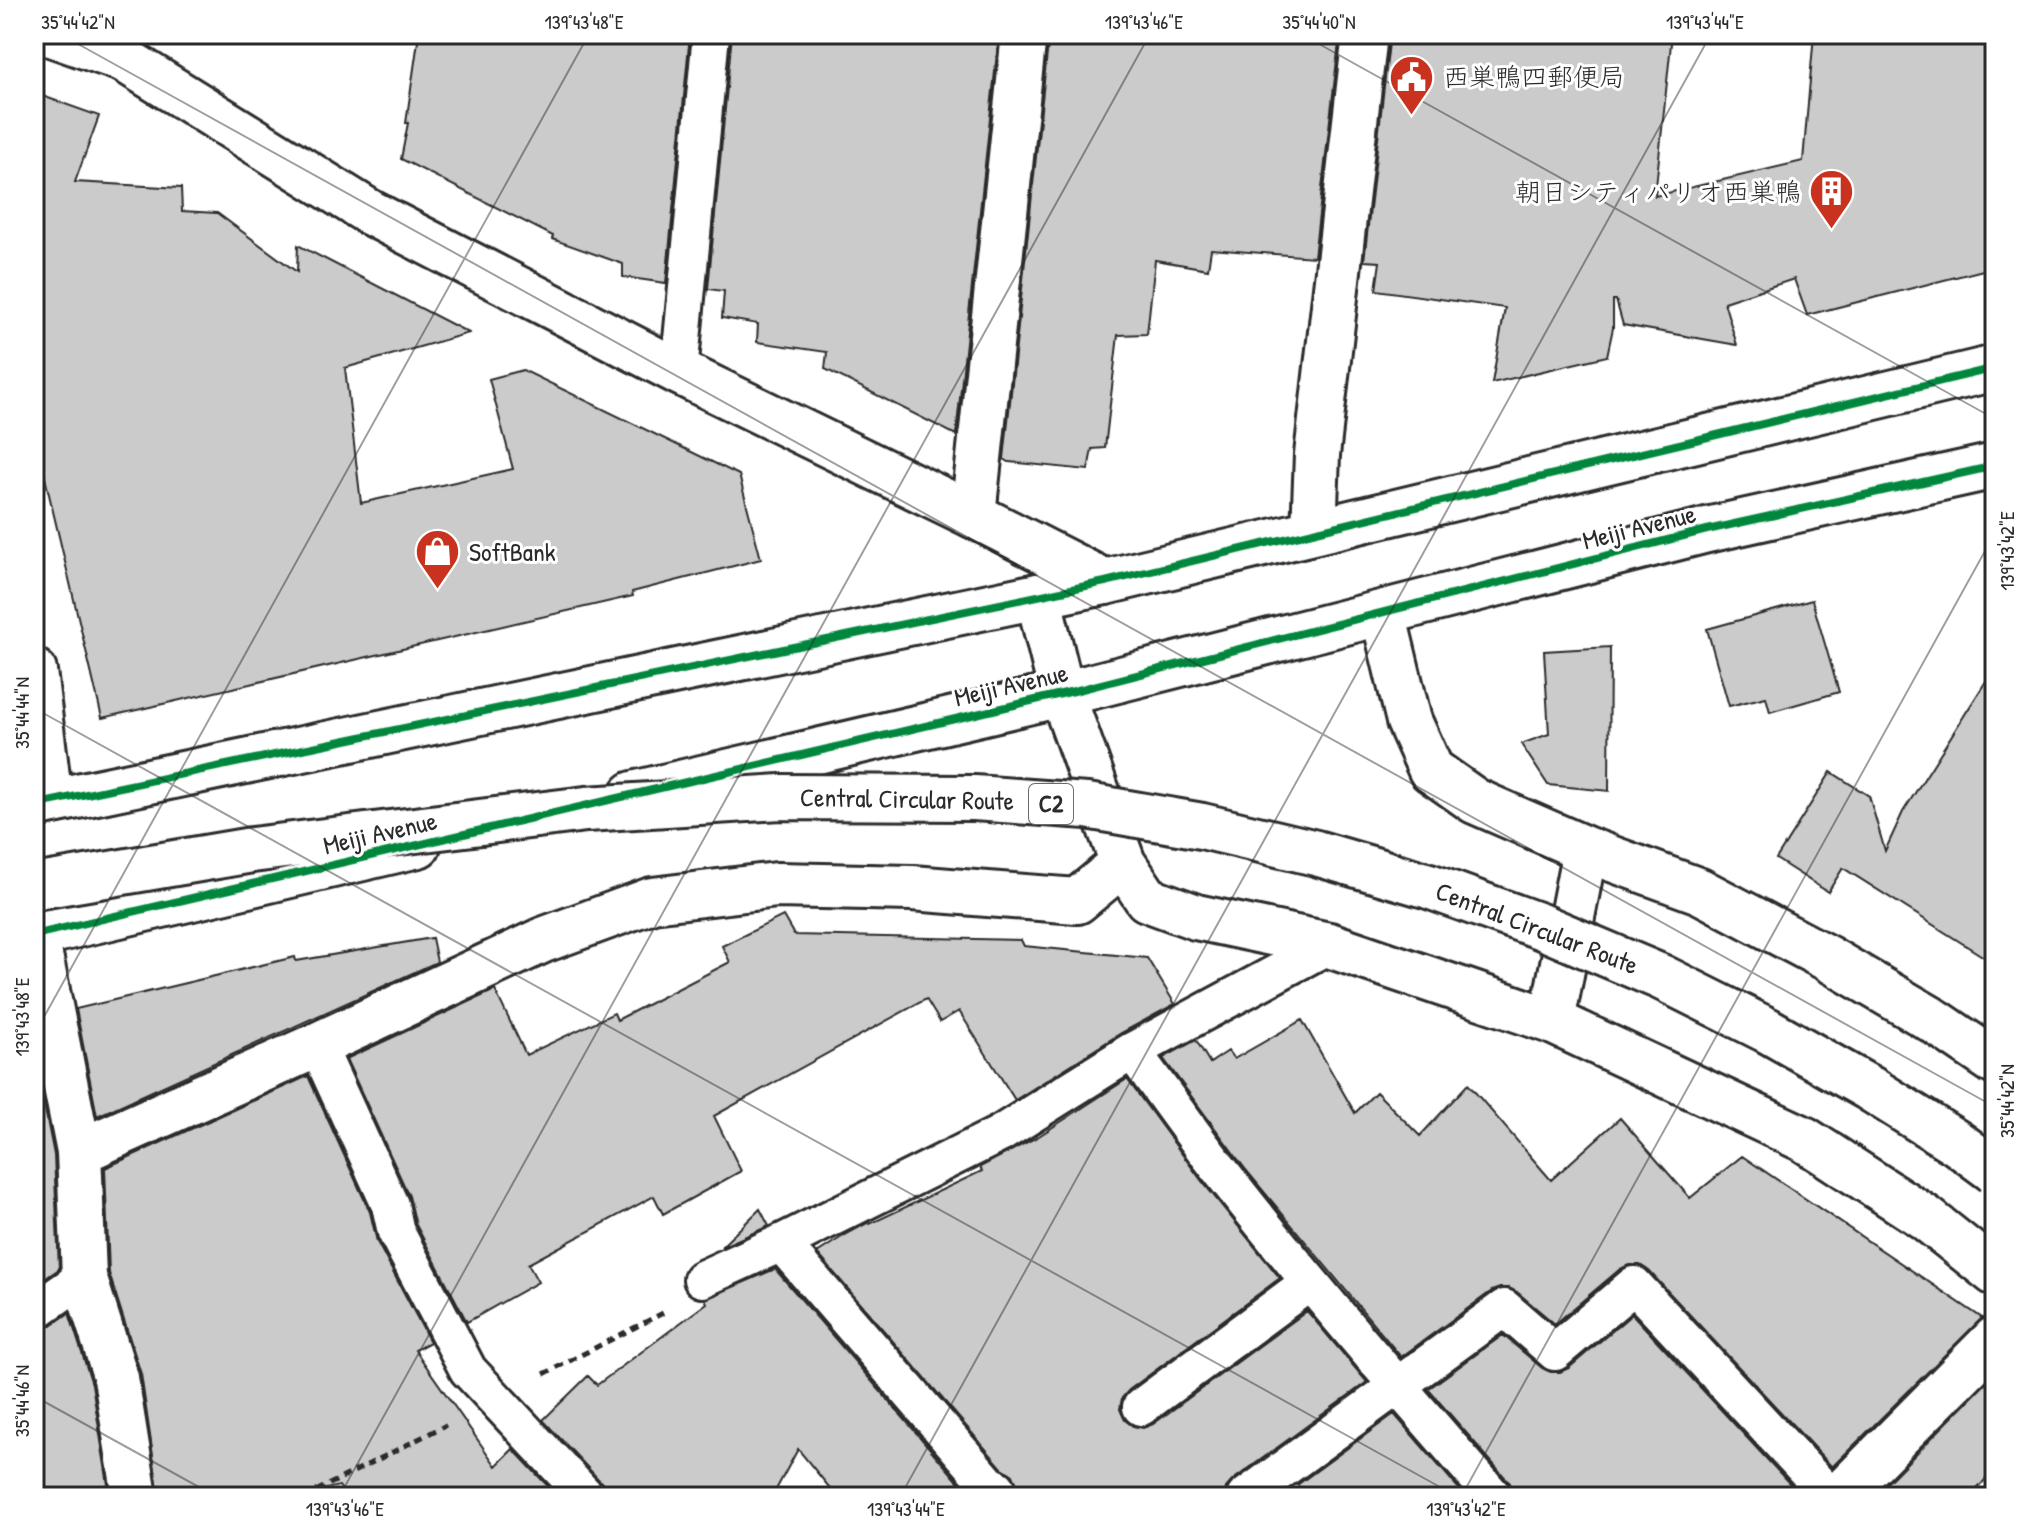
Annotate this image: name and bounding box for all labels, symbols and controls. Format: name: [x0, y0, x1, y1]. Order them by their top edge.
text: 35°44'42"N: [41, 8, 115, 35]
text: 139°43'48"E: [545, 8, 624, 35]
text: 139°43'46"E: [1105, 8, 1183, 35]
text: 35°44'40"N: [1282, 8, 1356, 35]
text: 139°43'44"E: [1666, 8, 1744, 35]
public building icon: 西巣鴨四郵便局: [1388, 53, 1436, 116]
place label: 西巣鴨四郵便局: [1443, 59, 1625, 94]
building icon: 朝日シティパリオ西巣鴨: [1808, 168, 1856, 231]
place label: 朝日シティパリオ西巣鴨: [1515, 174, 1801, 209]
street label: Meiji Avenue: [1579, 496, 1699, 557]
text: 139°43'42"E: [1993, 511, 2020, 591]
shop icon: SoftBank: [414, 528, 462, 591]
place label: SoftBank: [469, 534, 556, 569]
street label: Meiji Avenue: [951, 654, 1071, 715]
text: 35°44'44"N: [8, 677, 35, 749]
street label: Central Circular Route: [800, 779, 1014, 818]
road number: C2: [1029, 784, 1073, 824]
street label: Meiji Avenue: [320, 802, 440, 863]
street label: Central Circular Route: [1431, 873, 1643, 982]
text: 139°43'48"E: [8, 977, 35, 1057]
text: 35°44'42"N: [1993, 1064, 2020, 1138]
text: 35°44'46"N: [8, 1365, 35, 1437]
text: 139°43'46"E: [306, 1495, 384, 1522]
text: 139°43'44"E: [867, 1495, 945, 1522]
text: 139°43'42"E: [1426, 1495, 1506, 1522]

